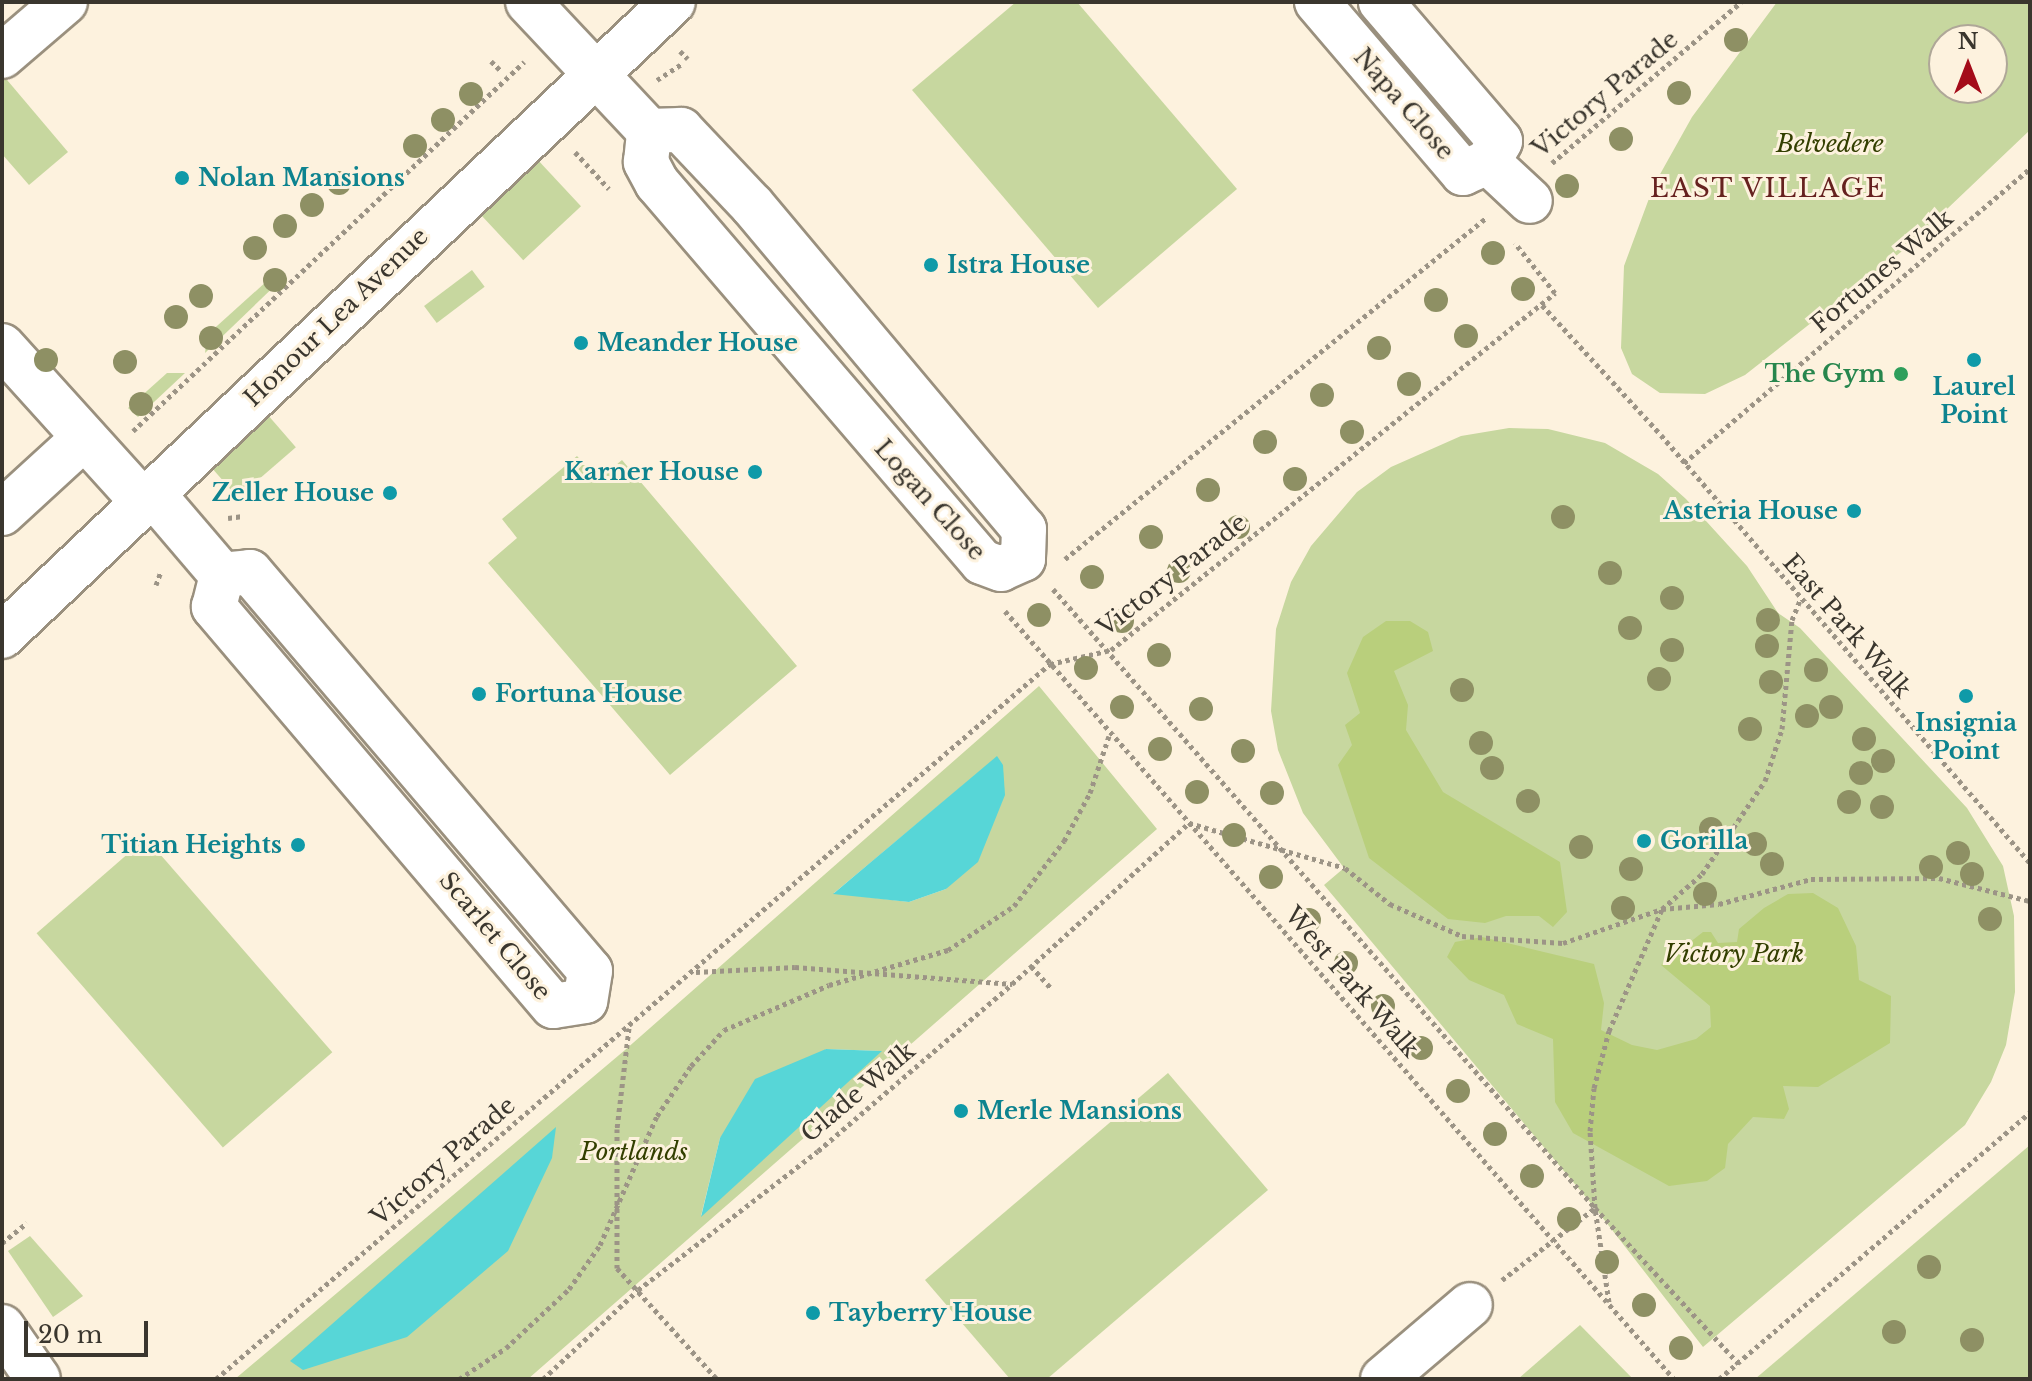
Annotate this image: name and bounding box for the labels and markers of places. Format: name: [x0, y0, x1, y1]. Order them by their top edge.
place label: Nolan Mansions: [198, 164, 405, 192]
marker: Nolan Mansions: [173, 169, 191, 187]
place label: Istra House: [947, 251, 1090, 279]
marker: Istra House: [922, 256, 940, 274]
place label: Meander House: [597, 329, 798, 357]
marker: Meander House: [572, 334, 590, 352]
marker: Laurel Point: [1965, 351, 1983, 369]
place label: The Gym: [1765, 360, 1885, 388]
marker: The Gym: [1892, 365, 1910, 383]
place label: Laurel Point: [1932, 373, 2016, 429]
place label: Karner House: [564, 458, 739, 486]
marker: Karner House: [746, 463, 764, 481]
place label: Zeller House: [211, 479, 374, 507]
marker: Zeller House: [381, 484, 399, 502]
place label: Asteria House: [1663, 497, 1838, 525]
marker: Asteria House: [1845, 502, 1863, 520]
place label: Fortuna House: [495, 680, 682, 708]
marker: Fortuna House: [470, 685, 488, 703]
marker: Insignia Point: [1957, 687, 1975, 705]
place label: Insignia Point: [1915, 709, 2017, 765]
place label: Gorilla: [1660, 827, 1748, 855]
place label: Titian Heights: [101, 831, 282, 859]
marker: Gorilla: [1635, 832, 1653, 850]
marker: Titian Heights: [289, 836, 307, 854]
place label: Merle Mansions: [977, 1097, 1182, 1125]
marker: Merle Mansions: [952, 1102, 970, 1120]
place label: Tayberry House: [829, 1299, 1033, 1327]
marker: Tayberry House: [804, 1304, 822, 1322]

